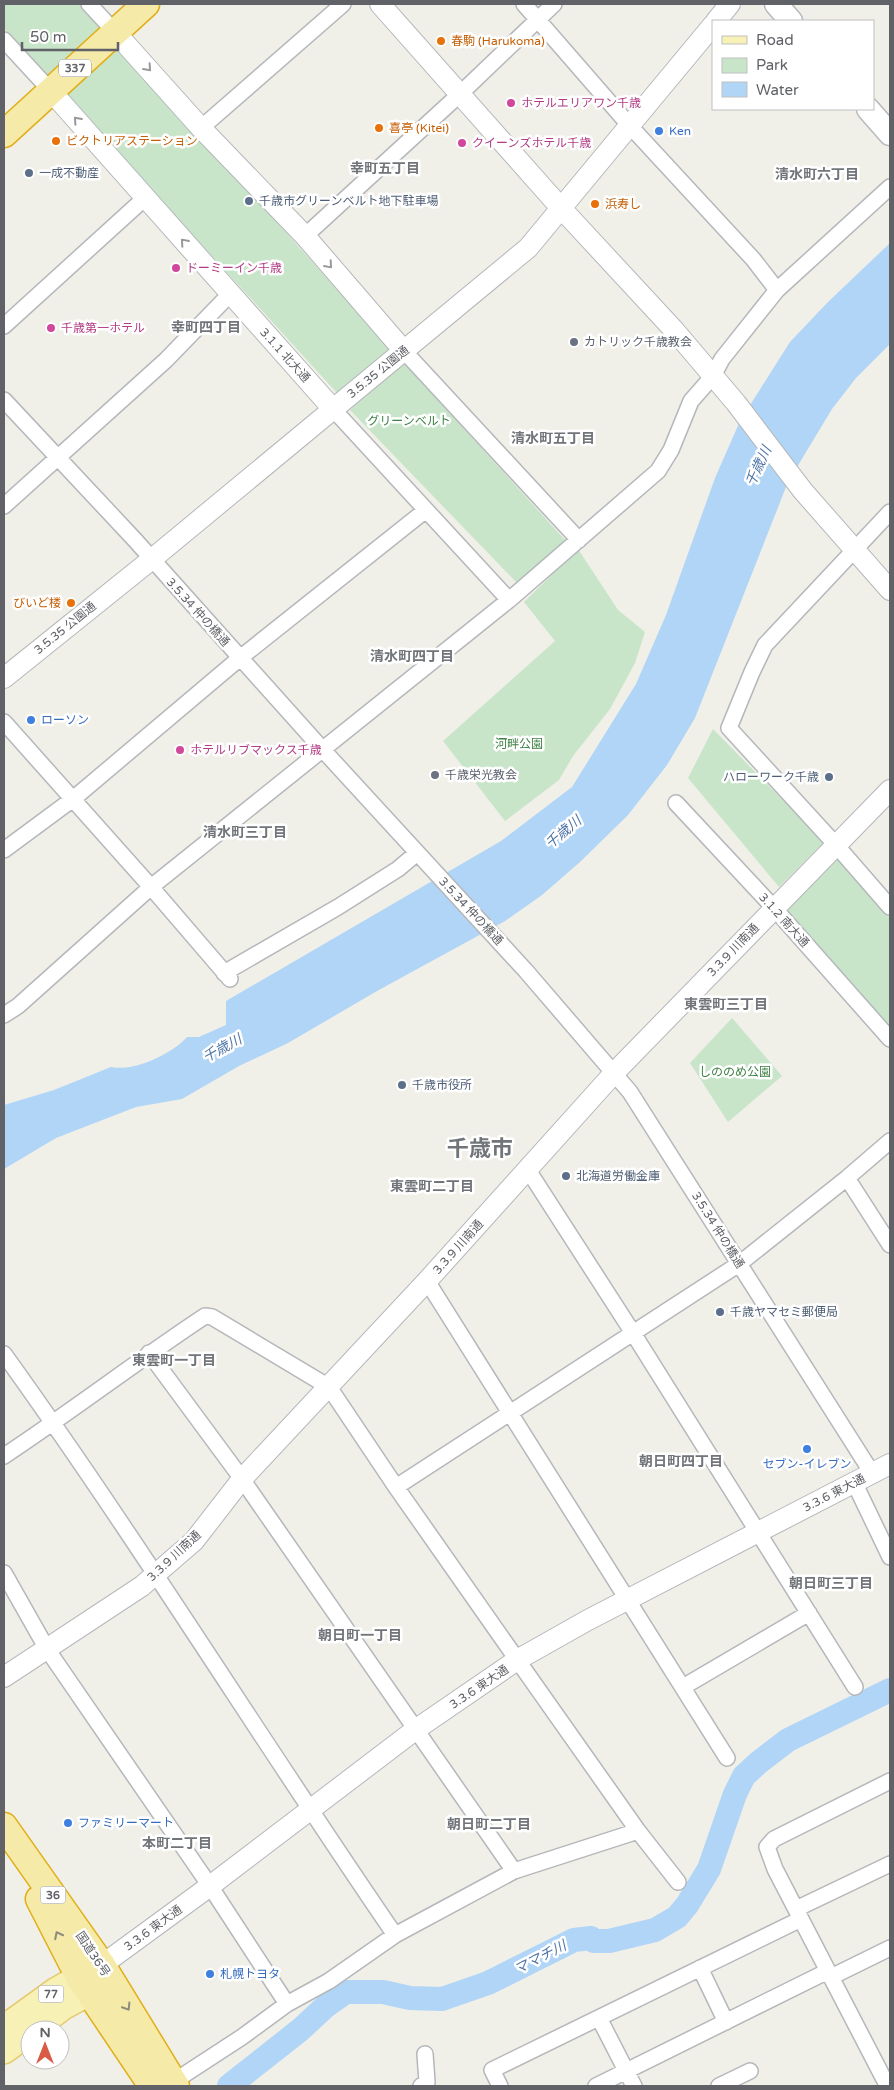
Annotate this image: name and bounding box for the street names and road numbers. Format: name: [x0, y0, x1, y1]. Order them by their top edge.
road number: 337: [59, 59, 91, 76]
street label: 3.1.1 北大通: [257, 325, 313, 385]
street label: 3.5.35 公園通: [344, 343, 412, 401]
street label: 3.5.34 仲の橋通: [164, 575, 232, 649]
street label: 3.5.35 公園通: [31, 599, 99, 657]
street label: 3.5.34 仲の橋通: [436, 874, 506, 948]
street label: 3.1.2 南大通: [756, 890, 812, 950]
street label: 3.3.9 川南通: [704, 921, 762, 979]
street label: 3.5.34 仲の橋通: [689, 1189, 747, 1271]
street label: 3.3.9 川南通: [430, 1217, 486, 1277]
street label: 3.3.6 東大通: [801, 1471, 867, 1515]
street label: 3.3.9 川南通: [144, 1528, 204, 1584]
street label: 3.3.6 東大通: [447, 1662, 511, 1712]
road number: 36: [40, 1886, 66, 1904]
street label: 3.3.6 東大通: [121, 1902, 185, 1954]
street label: 国道36号: [73, 1929, 113, 1979]
road number: 77: [38, 1986, 64, 2002]

